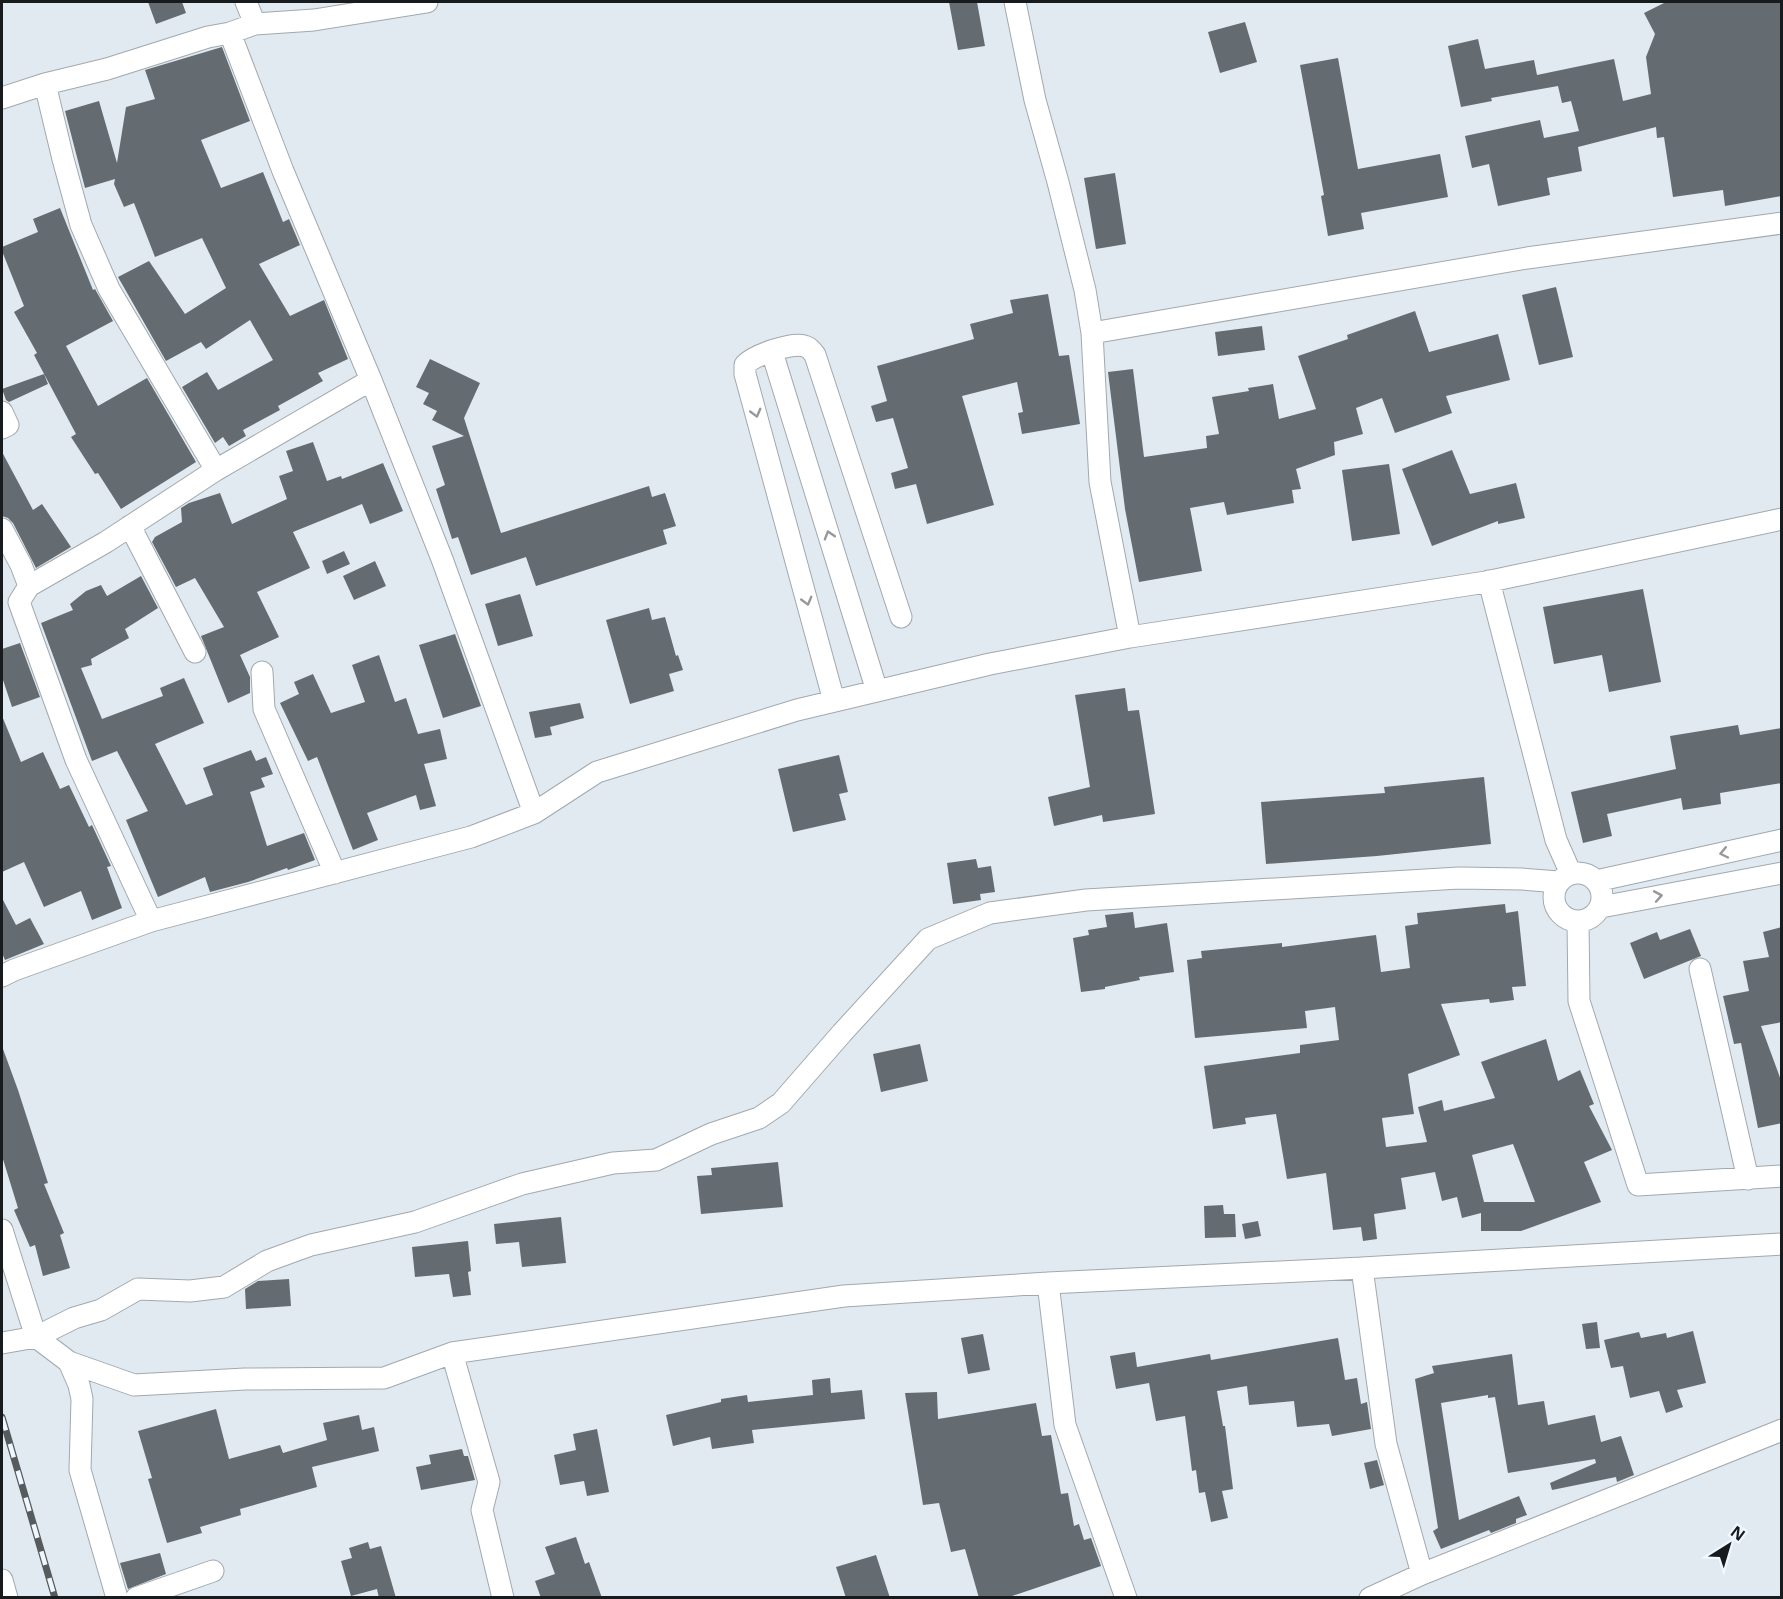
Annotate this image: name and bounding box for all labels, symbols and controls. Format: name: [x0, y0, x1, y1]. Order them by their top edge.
one-way arrow: [749, 407, 761, 418]
one-way arrow: [824, 530, 836, 541]
one-way arrow: [799, 596, 812, 606]
one-way arrow: [1720, 845, 1730, 858]
one-way arrow: [1653, 890, 1663, 903]
north arrow: [1699, 1515, 1759, 1575]
text: N: [1726, 1520, 1750, 1546]

